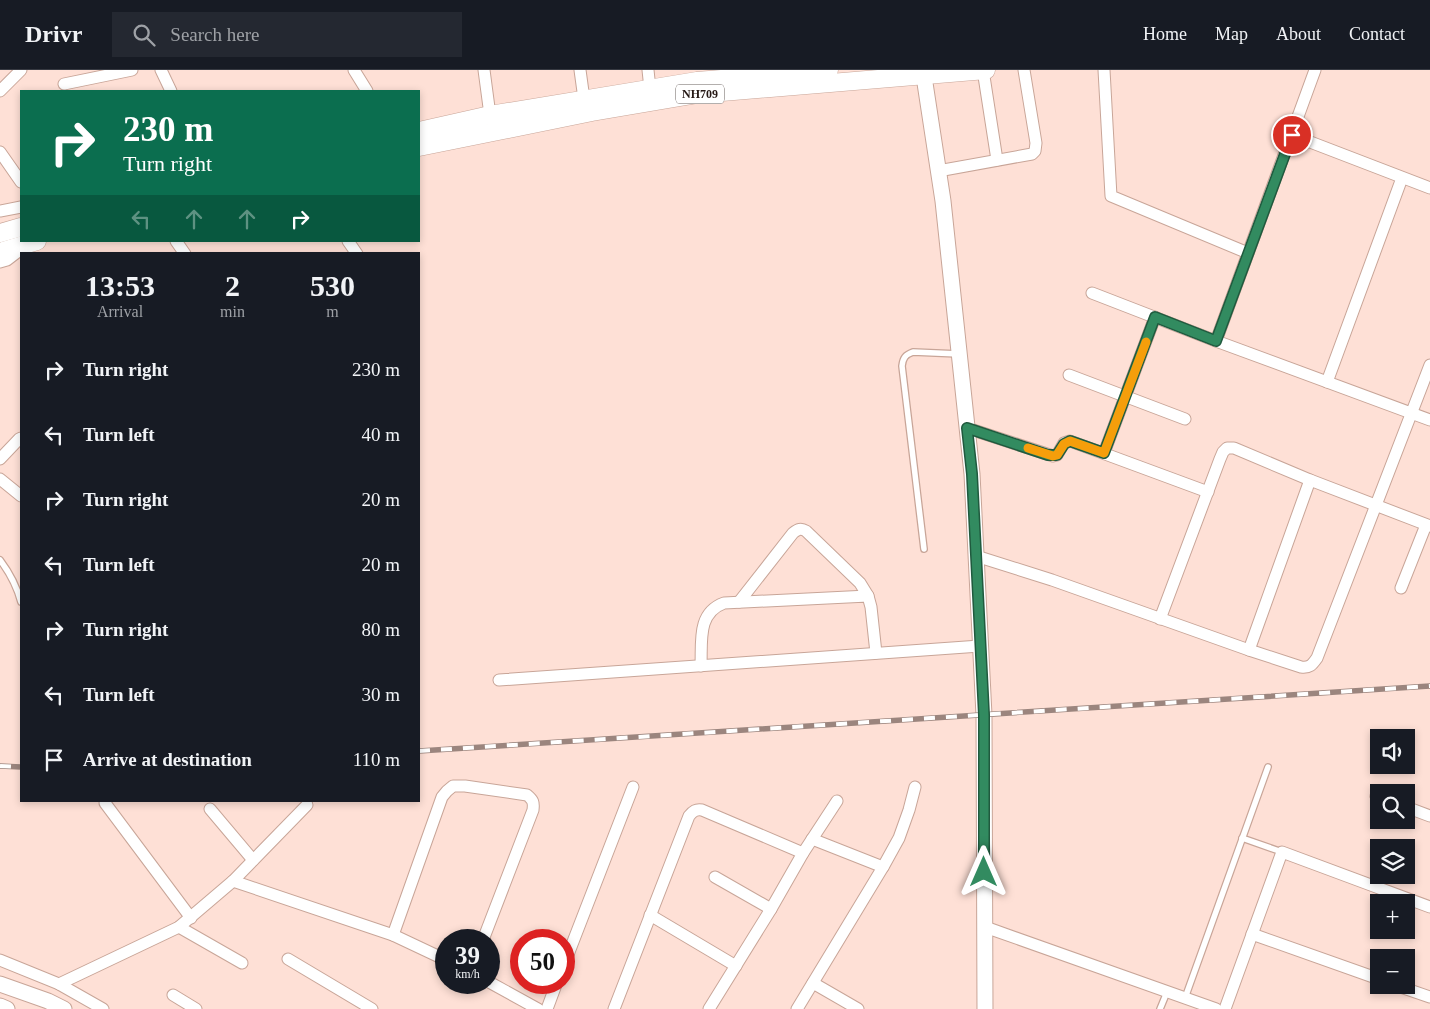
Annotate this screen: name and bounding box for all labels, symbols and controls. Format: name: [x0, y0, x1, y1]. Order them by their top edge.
search box: [112, 12, 462, 57]
text: Drivr: [25, 21, 82, 47]
icon: search: [130, 21, 158, 49]
text: Search here: [170, 24, 259, 45]
text: Home: [1143, 24, 1187, 44]
text: Map: [1215, 24, 1248, 44]
text: About: [1276, 24, 1321, 44]
text: Contact: [1349, 24, 1405, 44]
road number: NH709: [676, 84, 724, 104]
icon: right: [40, 110, 105, 175]
text: 230 m: [123, 110, 213, 149]
pin: [1271, 114, 1313, 156]
icon: arrive: [1278, 121, 1306, 149]
text: Turn right: [123, 151, 212, 176]
icon: left: [127, 205, 155, 233]
icon: ahead: [180, 205, 208, 233]
icon: ahead: [233, 205, 261, 233]
icon: right: [286, 205, 314, 233]
text: 13:53: [85, 269, 155, 302]
text: 2: [225, 269, 240, 302]
text: 530: [310, 269, 355, 302]
text: Arrival: [97, 303, 143, 320]
text: min: [220, 303, 245, 320]
text: m: [326, 303, 339, 320]
icon: right: [40, 356, 68, 384]
text: Turn right: [83, 359, 168, 380]
text: 230 m: [352, 359, 400, 380]
icon: left: [40, 421, 68, 449]
text: Turn left: [83, 424, 155, 445]
text: 40 m: [361, 424, 400, 445]
icon: right: [40, 486, 68, 514]
text: Turn right: [83, 489, 168, 510]
text: 20 m: [361, 489, 400, 510]
icon: left: [40, 551, 68, 579]
text: Turn left: [83, 554, 155, 575]
text: 20 m: [361, 554, 400, 575]
icon: right: [40, 616, 68, 644]
text: Turn right: [83, 619, 168, 640]
text: 80 m: [361, 619, 400, 640]
icon: left: [40, 681, 68, 709]
text: Turn left: [83, 684, 155, 705]
text: 30 m: [361, 684, 400, 705]
map controls: [1370, 729, 1415, 994]
button: sound: [1370, 729, 1415, 774]
icon: arrive: [40, 746, 68, 774]
text: Arrive at destination: [83, 749, 252, 770]
text: 110 m: [353, 749, 400, 770]
button: search: [1370, 784, 1415, 829]
button: layers: [1370, 839, 1415, 884]
position arrow: [957, 845, 1009, 897]
button: +: [1370, 894, 1415, 939]
speed limit sign: 50: [510, 929, 575, 994]
text: 39: [455, 942, 480, 969]
button: −: [1370, 949, 1415, 994]
text: km/h: [455, 967, 480, 981]

